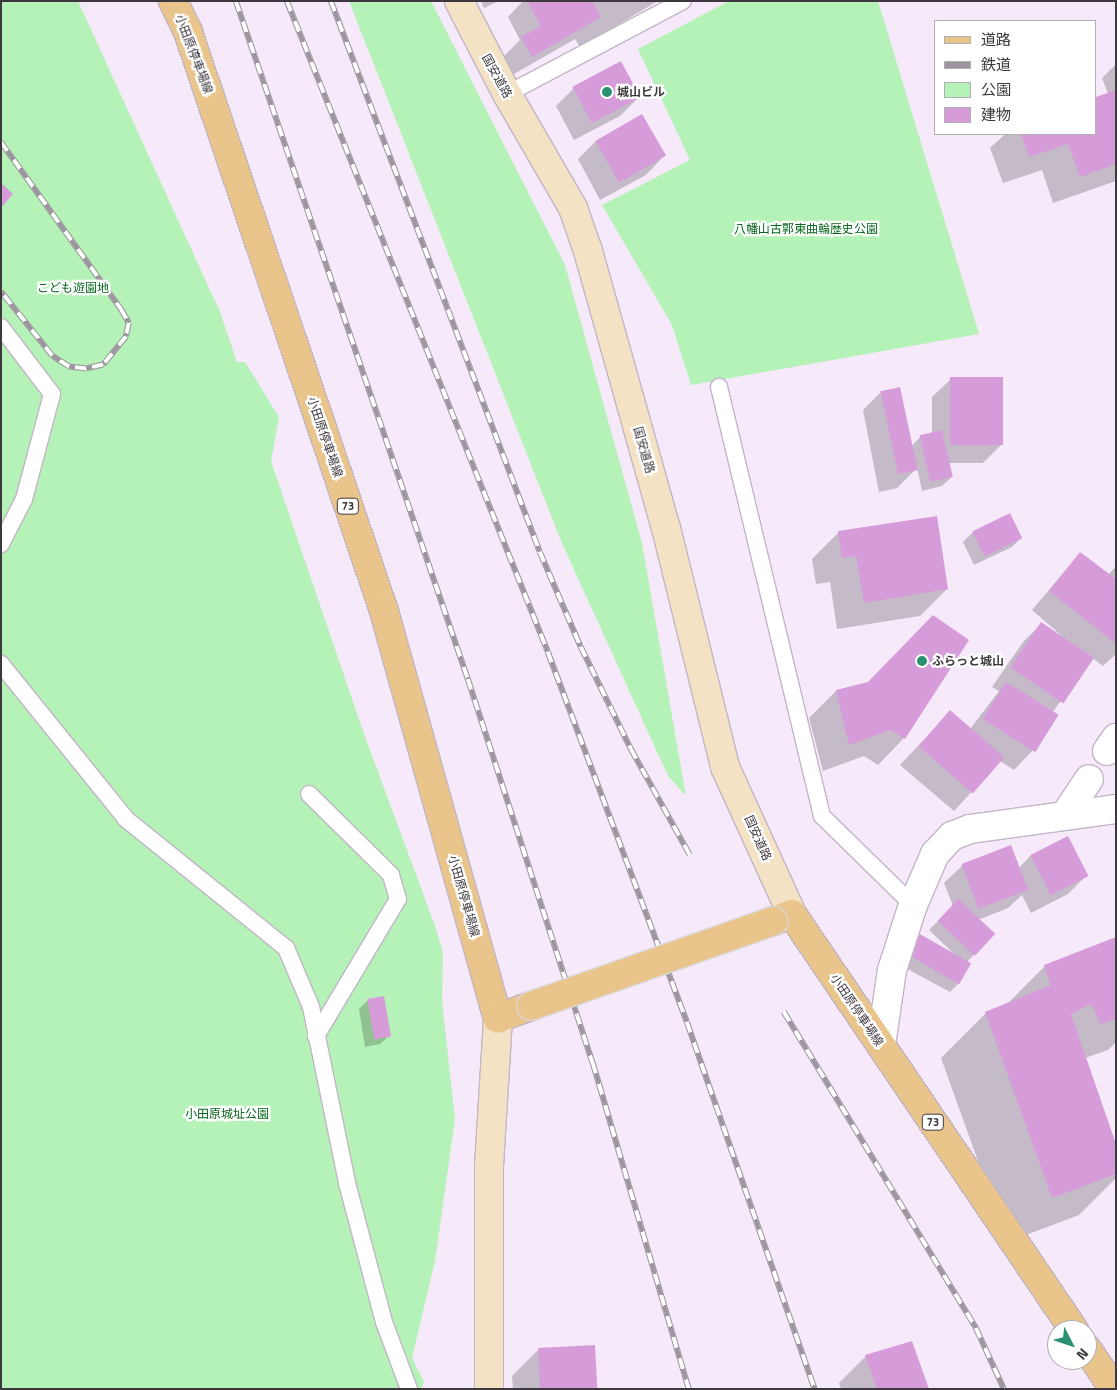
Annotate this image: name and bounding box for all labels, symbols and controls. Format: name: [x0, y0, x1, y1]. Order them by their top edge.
street label: 小田原停車場線: [172, 12, 216, 96]
legend: [934, 20, 1097, 135]
text: 道路: [981, 28, 1011, 51]
street label: 国安道路: [479, 52, 515, 100]
text: 鉄道: [981, 53, 1011, 76]
text: 公園: [981, 78, 1011, 101]
place label: 城山ビル: [617, 85, 665, 99]
marker: 城山ビル: [601, 86, 613, 98]
text: 建物: [981, 103, 1011, 126]
park label: 八幡山古郭東曲輪歴史公園: [734, 222, 878, 236]
park label: こども遊園地: [37, 281, 109, 295]
street label: 小田原停車場線: [305, 395, 345, 479]
street label: 国安道路: [630, 425, 658, 475]
road number: 73: [337, 498, 359, 514]
place label: ふらっと城山: [932, 654, 1004, 668]
marker: ふらっと城山: [916, 655, 928, 667]
street label: 国安道路: [742, 813, 774, 863]
street label: 小田原停車場線: [446, 854, 482, 938]
street label: 小田原停車場線: [828, 971, 886, 1049]
park label: 小田原城址公園: [185, 1107, 269, 1121]
road number: 73: [922, 1114, 944, 1130]
north arrow: [1047, 1320, 1097, 1370]
text: N: [1072, 1344, 1094, 1365]

